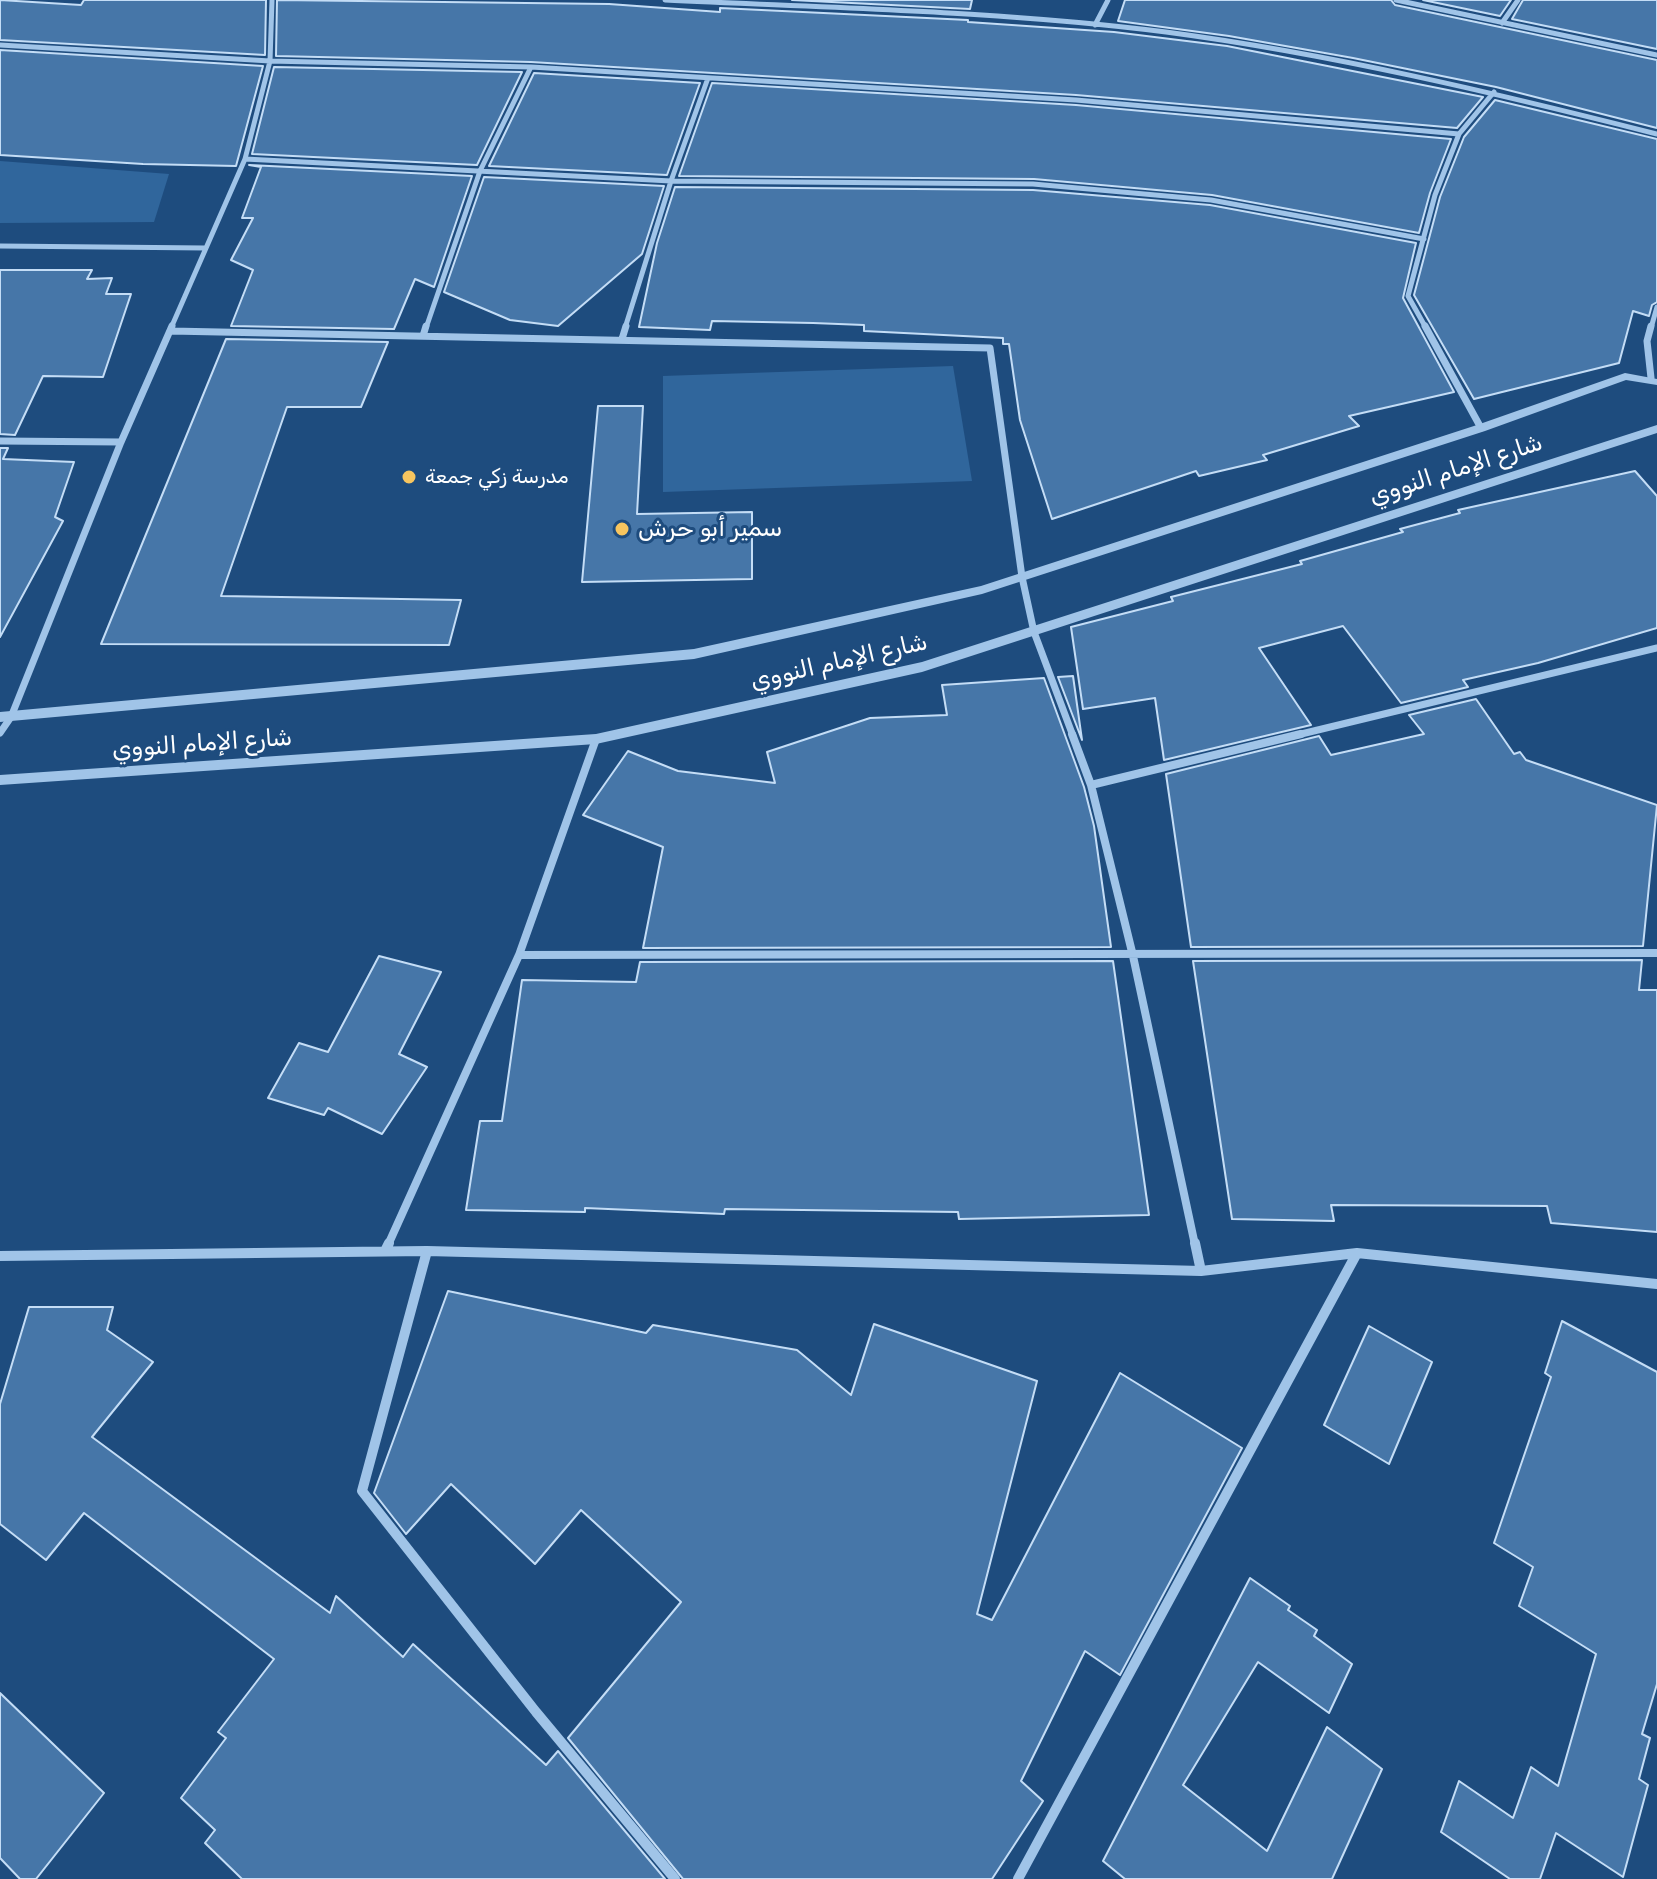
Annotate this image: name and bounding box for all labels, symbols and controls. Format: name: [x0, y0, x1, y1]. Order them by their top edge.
street label: شارع الإمام النووي: [1366, 428, 1546, 512]
place label: مدرسة زكي جمعة: [425, 465, 569, 489]
marker: مدرسة زكي جمعة: [400, 468, 418, 486]
place label: سمير أبو حرش: [638, 515, 782, 543]
marker: سمير أبو حرش: [613, 520, 631, 538]
street label: شارع الإمام النووي: [748, 628, 930, 696]
street label: شارع الإمام النووي: [111, 723, 293, 765]

